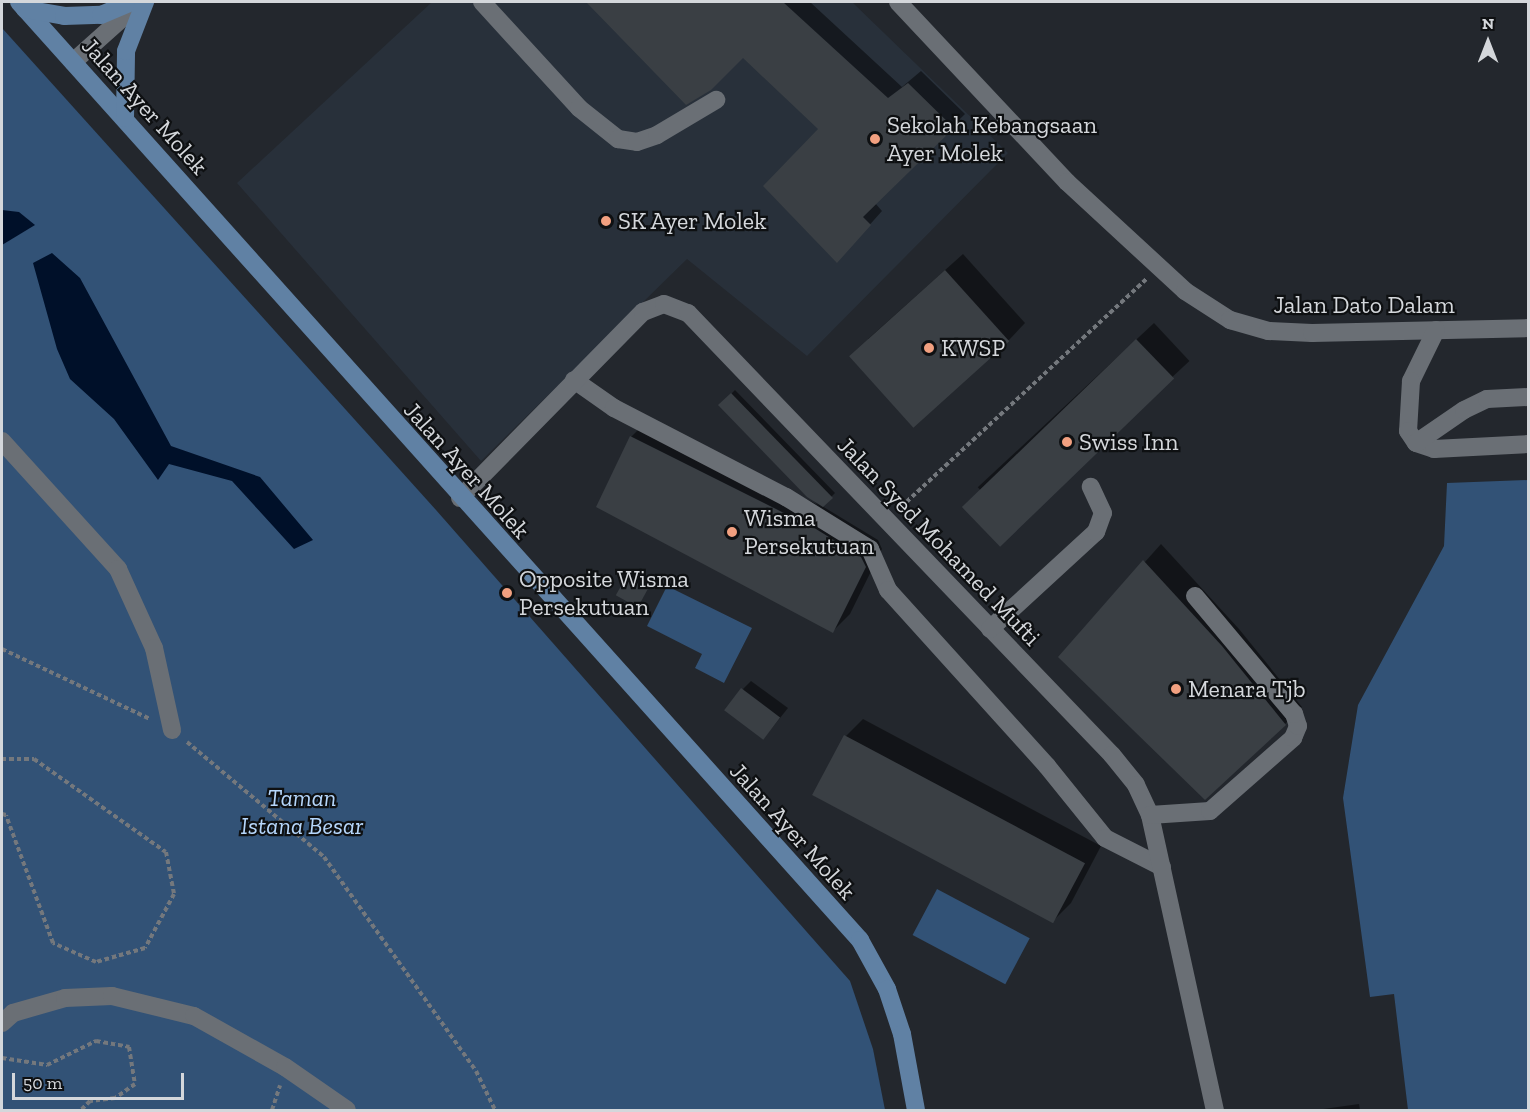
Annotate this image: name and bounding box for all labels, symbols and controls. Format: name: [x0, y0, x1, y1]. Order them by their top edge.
north arrow: [1458, 12, 1518, 72]
text: N: [1482, 14, 1494, 33]
street label: Jalan Ayer Molek: [76, 31, 214, 181]
place label: Sekolah Kebangsaan Ayer Molek: [887, 111, 1097, 167]
marker: Sekolah Kebangsaan Ayer Molek: [868, 132, 882, 146]
place label: SK Ayer Molek: [618, 207, 768, 235]
marker: SK Ayer Molek: [599, 214, 613, 228]
street label: Jalan Dato Dalam: [1273, 291, 1455, 319]
place label: KWSP: [941, 334, 1005, 362]
marker: KWSP: [922, 341, 936, 355]
street label: Jalan Ayer Molek: [398, 395, 536, 545]
place label: Swiss Inn: [1079, 428, 1178, 456]
street label: Jalan Syed Mohamed Mufti: [832, 430, 1046, 652]
marker: Swiss Inn: [1060, 435, 1074, 449]
place label: Wisma Persekutuan: [744, 504, 874, 560]
marker: Wisma Persekutuan: [725, 525, 739, 539]
place label: Opposite Wisma Persekutuan: [519, 565, 690, 621]
marker: Opposite Wisma Persekutuan: [500, 586, 514, 600]
place label: Menara Tjb: [1188, 675, 1306, 703]
marker: Menara Tjb: [1169, 682, 1183, 696]
street label: Jalan Ayer Molek: [724, 756, 862, 906]
park label: Taman Istana Besar: [241, 784, 363, 840]
scale bar: [15, 1061, 188, 1099]
text: 50 m: [23, 1072, 62, 1094]

